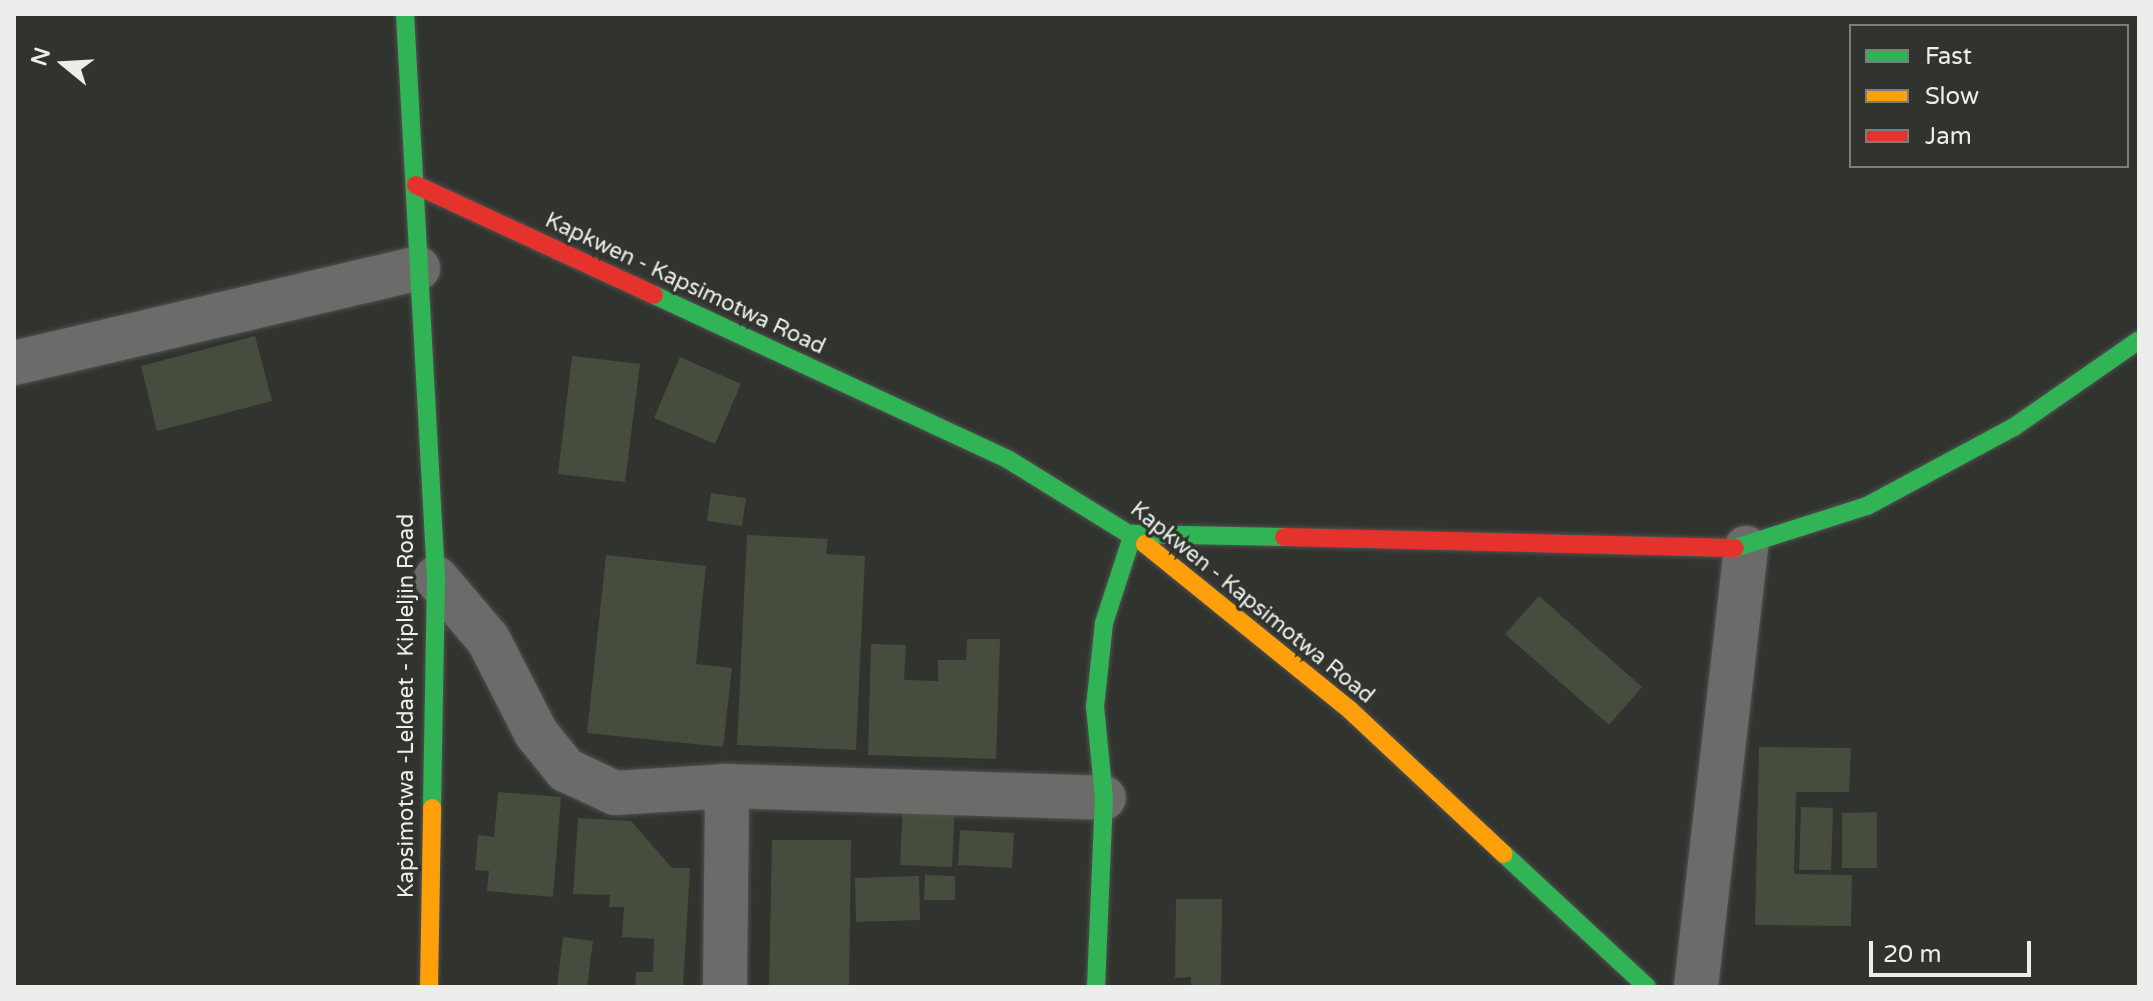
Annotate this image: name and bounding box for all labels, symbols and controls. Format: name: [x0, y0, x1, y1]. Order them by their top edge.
north arrow: [24, 24, 104, 104]
legend: [1849, 24, 2129, 168]
text: Fast: [1925, 42, 1972, 71]
text: N: [26, 44, 56, 69]
text: Slow: [1925, 82, 1979, 111]
text: Jam: [1925, 122, 1972, 151]
street label: Kapkwen - Kapsimotwa Road: [541, 207, 829, 361]
street label: Kapkwen - Kapsimotwa Road: [1125, 496, 1379, 710]
street label: Kapsimotwa -Leldaet - Kipleljin Road: [394, 514, 420, 898]
scale bar: [1873, 925, 2035, 975]
text: 20 m: [1883, 940, 1941, 969]

